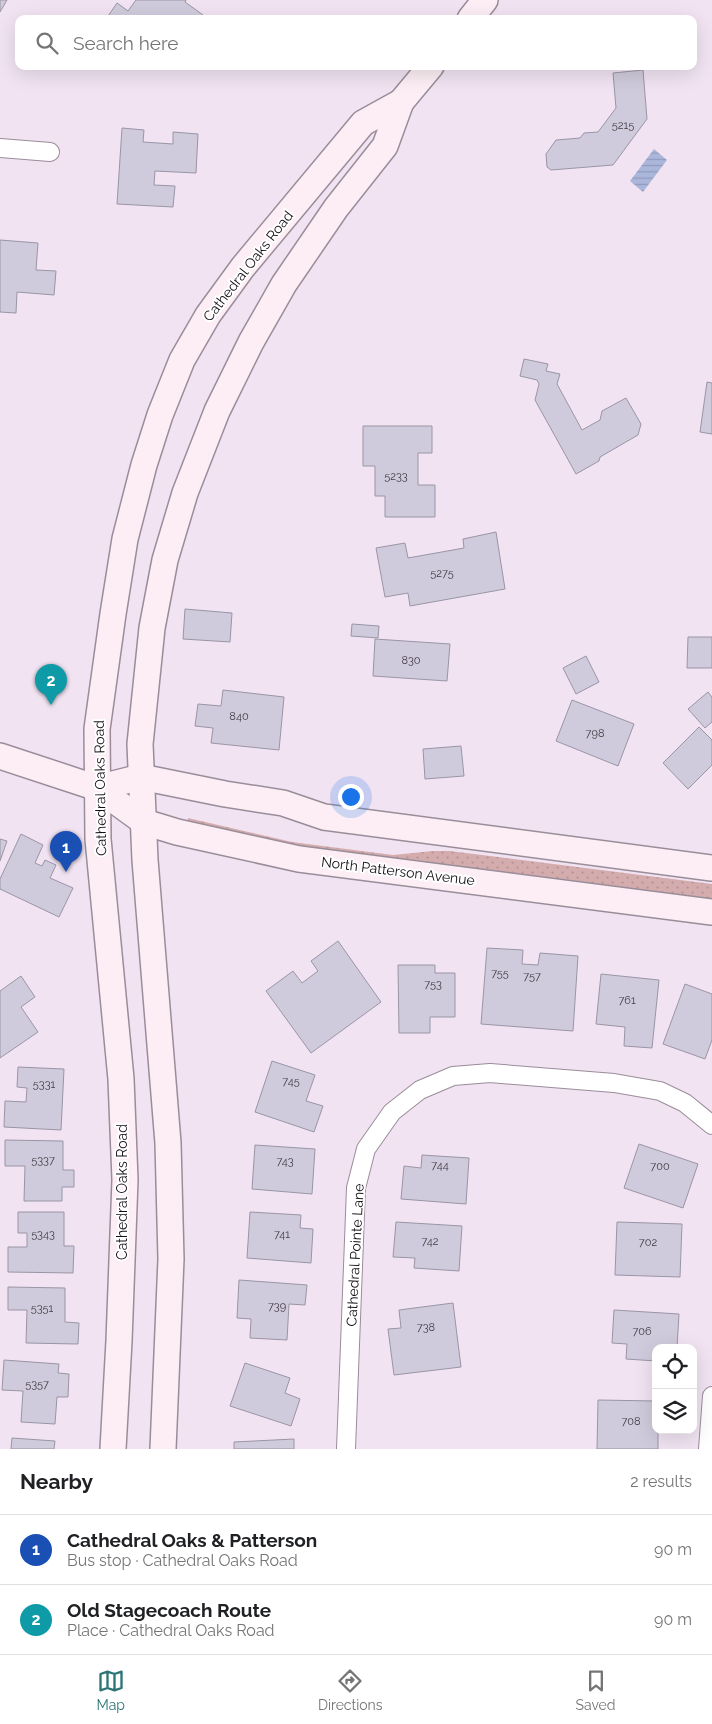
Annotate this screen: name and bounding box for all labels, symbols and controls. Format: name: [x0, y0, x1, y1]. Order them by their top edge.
search box: [15, 15, 697, 70]
icon: search: [33, 29, 61, 57]
text: Search here: [73, 32, 179, 54]
house number: 5215: [612, 119, 634, 132]
street label: Cathedral Oaks Road: [200, 208, 296, 324]
house number: 5233: [384, 470, 408, 483]
house number: 5275: [430, 567, 454, 580]
house number: 830: [401, 654, 421, 667]
pin: 2: [35, 664, 67, 705]
house number: 840: [229, 710, 249, 723]
street label: Cathedral Oaks Road: [91, 720, 109, 856]
house number: 798: [586, 727, 604, 740]
your location: [338, 784, 364, 810]
pin: 1: [50, 831, 82, 872]
street label: North Patterson Avenue: [320, 854, 476, 888]
house number: 755: [491, 967, 509, 980]
house number: 757: [523, 970, 541, 983]
house number: 753: [424, 978, 442, 991]
house number: 761: [618, 994, 636, 1007]
house number: 745: [282, 1075, 300, 1088]
house number: 5331: [33, 1078, 56, 1091]
street label: Cathedral Oaks Road: [114, 1124, 130, 1260]
house number: 5337: [31, 1154, 55, 1167]
house number: 743: [276, 1155, 294, 1168]
house number: 744: [431, 1159, 449, 1172]
house number: 700: [650, 1160, 670, 1173]
street label: Cathedral Pointe Lane: [343, 1183, 367, 1327]
house number: 5343: [31, 1228, 55, 1241]
house number: 741: [274, 1228, 290, 1241]
house number: 742: [421, 1235, 439, 1248]
house number: 702: [639, 1236, 657, 1249]
house number: 739: [268, 1300, 286, 1313]
house number: 5351: [31, 1302, 54, 1315]
house number: 738: [417, 1321, 435, 1334]
house number: 706: [632, 1325, 652, 1338]
map controls: [652, 1344, 697, 1434]
button: locate: [652, 1344, 697, 1389]
house number: 5357: [25, 1378, 49, 1391]
button: layers: [652, 1389, 697, 1434]
house number: 708: [621, 1415, 641, 1428]
text: Nearby: [20, 1469, 93, 1494]
text: 2 results: [630, 1472, 692, 1491]
text: Cathedral Oaks & Patterson: [67, 1529, 317, 1551]
text: 1: [32, 1540, 40, 1559]
text: 90 m: [654, 1540, 692, 1559]
text: Bus stop · Cathedral Oaks Road: [67, 1551, 298, 1570]
text: Old Stagecoach Route: [67, 1599, 271, 1621]
text: 2: [31, 1610, 41, 1629]
text: 90 m: [654, 1610, 692, 1629]
text: Place · Cathedral Oaks Road: [67, 1621, 275, 1640]
tab: Map: [96, 1667, 125, 1713]
tab: Directions: [318, 1667, 383, 1713]
tab: Saved: [575, 1667, 616, 1713]

